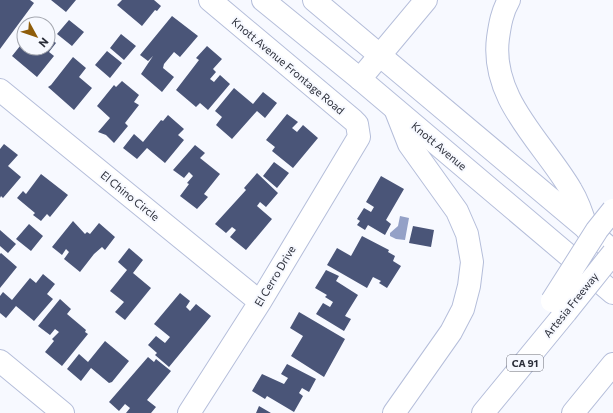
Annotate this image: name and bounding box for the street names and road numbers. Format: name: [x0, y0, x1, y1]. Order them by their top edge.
street label: Knott Avenue Frontage Road: [229, 15, 347, 117]
street label: Knott Avenue: [409, 119, 470, 173]
street label: El Chino Circle: [98, 168, 162, 223]
street label: El Cerro Drive: [251, 243, 298, 309]
street label: Artesia Freeway: [540, 269, 601, 340]
road number: CA 91: [507, 355, 543, 371]

